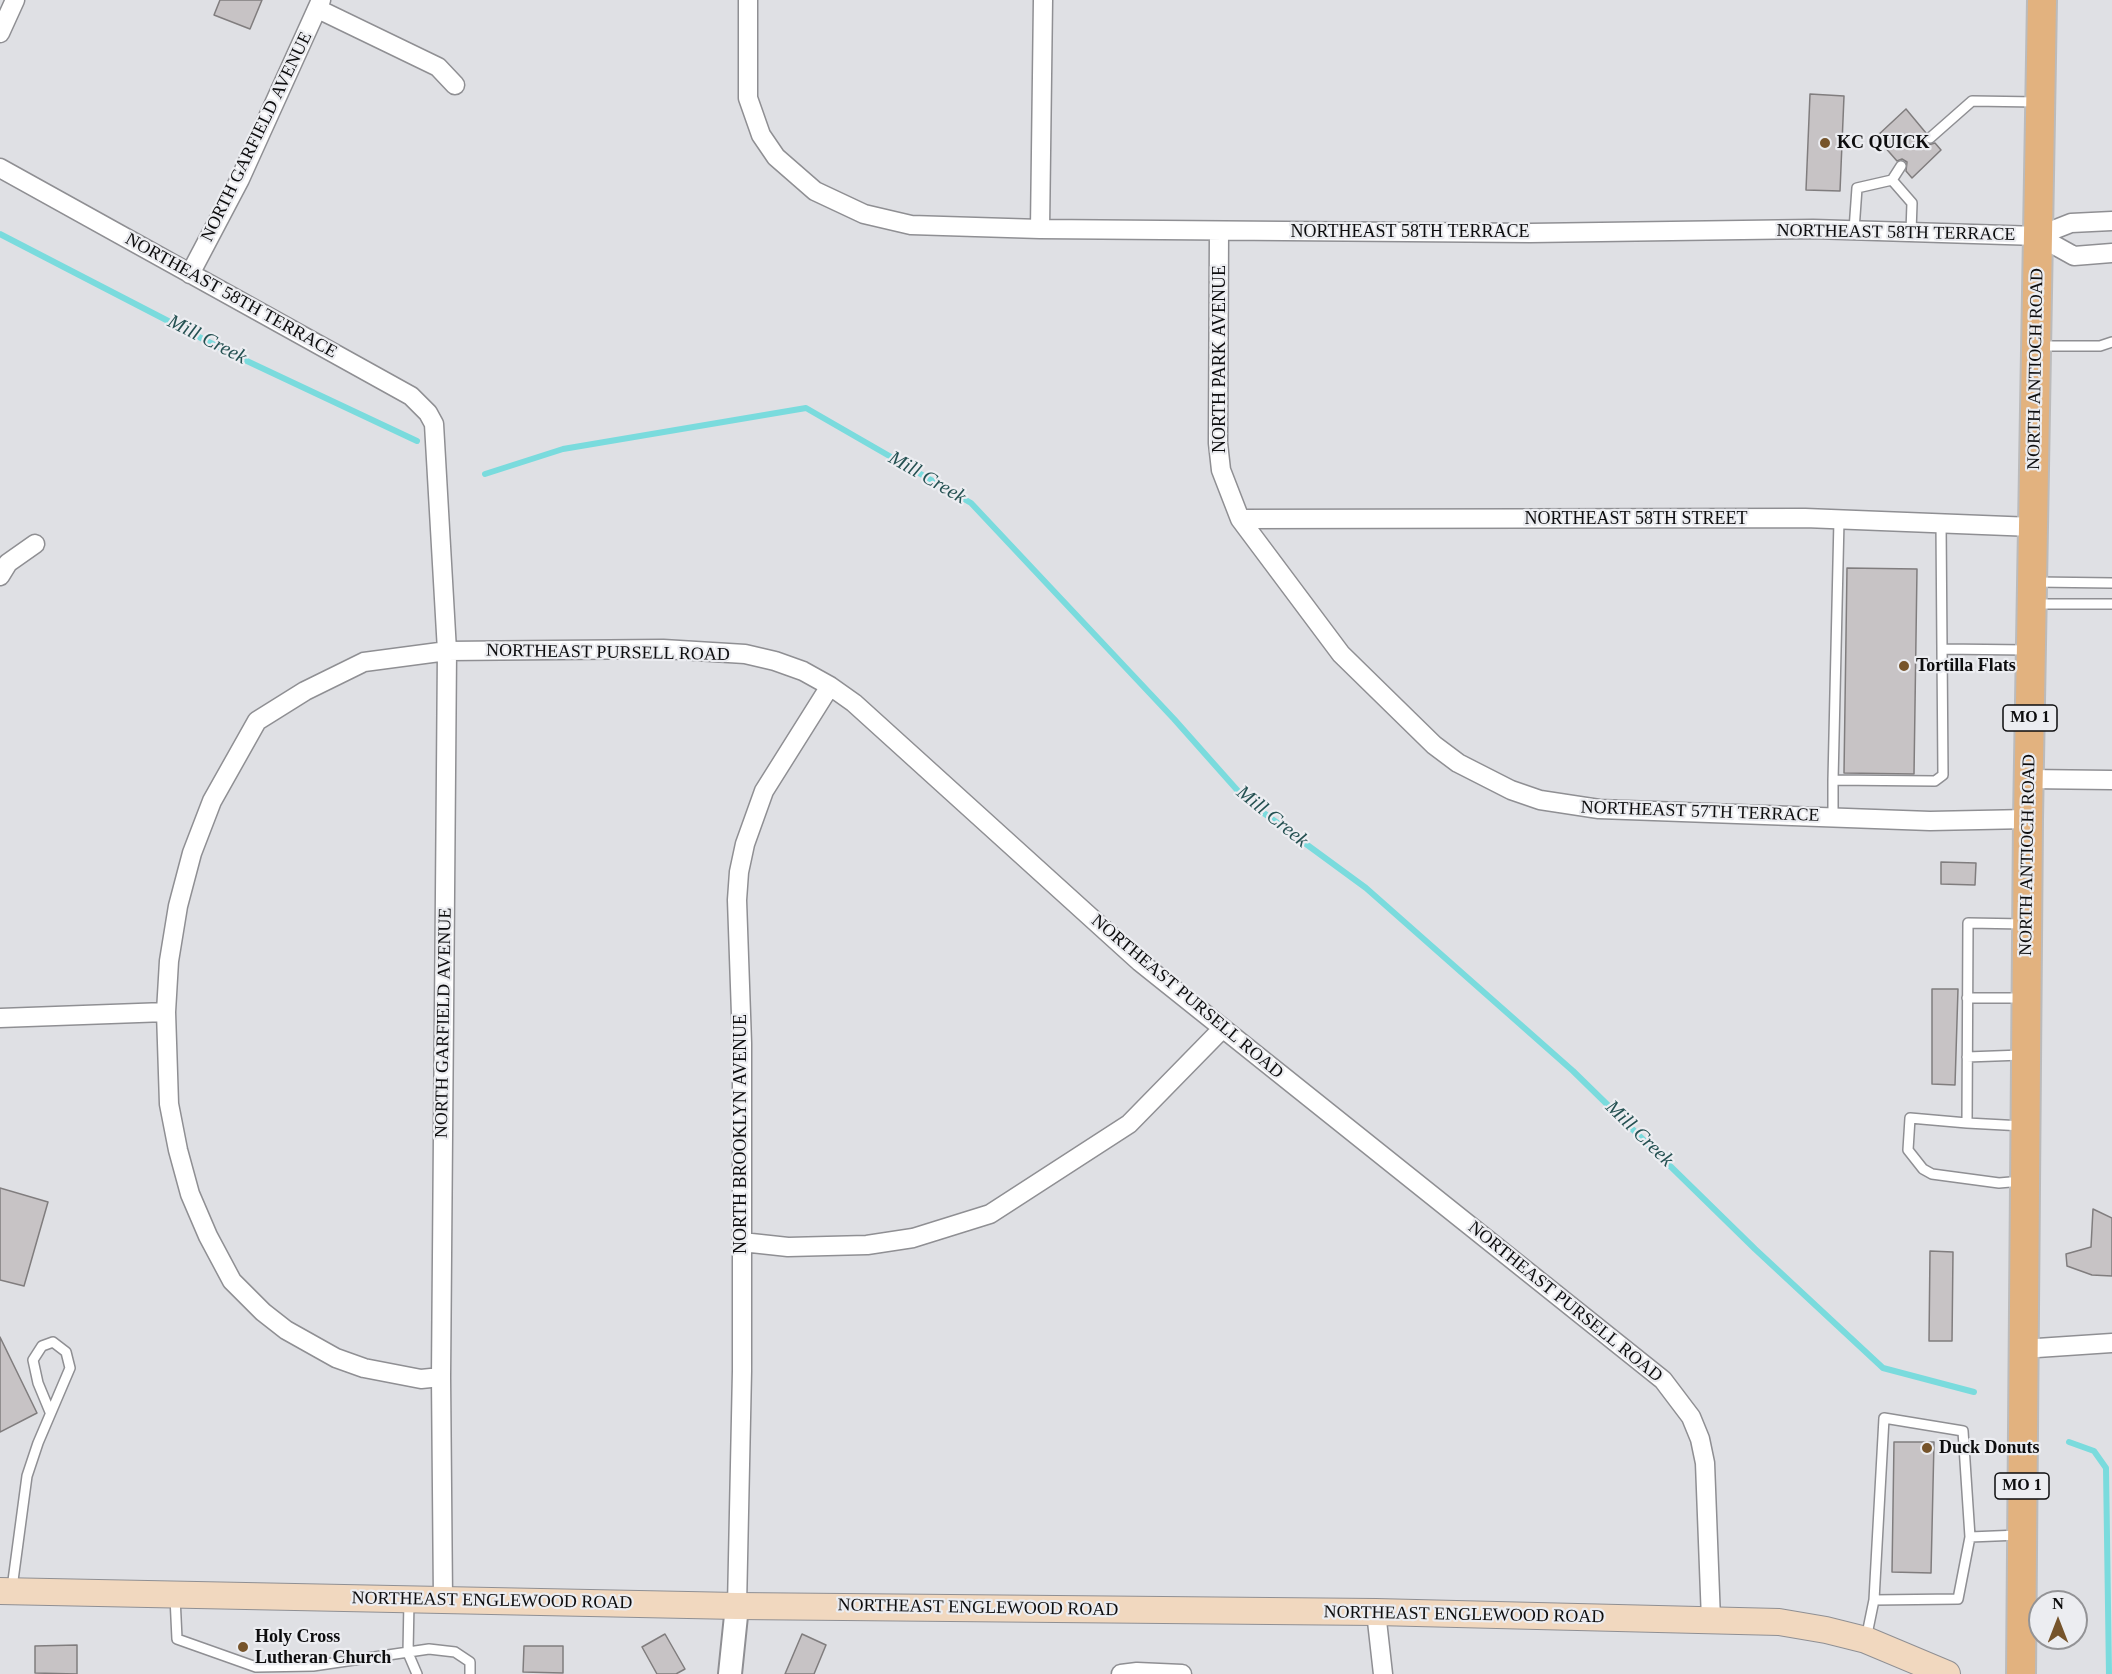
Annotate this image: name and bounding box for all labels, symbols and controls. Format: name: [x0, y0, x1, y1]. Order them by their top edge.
street label: NORTH GARFIELD AVENUE: [197, 29, 317, 245]
place label: KC QUICK: [1837, 132, 1930, 154]
marker: KC QUICK: [1818, 136, 1832, 150]
street label: NORTHEAST 58TH TERRACE: [1776, 220, 2016, 246]
street label: NORTHEAST 58TH TERRACE: [1291, 221, 1529, 243]
street label: NORTHEAST 58TH TERRACE: [121, 229, 341, 363]
street label: NORTH PARK AVENUE: [1209, 265, 1231, 453]
street label: NORTH ANTIOCH ROAD: [2023, 268, 2049, 470]
water label: Mill Creek: [164, 310, 250, 370]
water label: Mill Creek: [884, 446, 970, 510]
street label: NORTHEAST 58TH STREET: [1525, 508, 1747, 530]
street label: NORTHEAST PURSELL ROAD: [486, 640, 730, 666]
place label: Tortilla Flats: [1916, 655, 2016, 677]
marker: Tortilla Flats: [1897, 659, 1911, 673]
road number: MO 1: [2003, 705, 2057, 731]
street label: NORTH ANTIOCH ROAD: [2015, 754, 2041, 956]
water label: Mill Creek: [1231, 781, 1313, 853]
street label: NORTHEAST 57TH TERRACE: [1580, 797, 1820, 827]
street label: NORTH GARFIELD AVENUE: [431, 908, 457, 1138]
street label: NORTHEAST PURSELL ROAD: [1087, 910, 1287, 1084]
street label: NORTH BROOKLYN AVENUE: [730, 1014, 752, 1254]
water label: Mill Creek: [1600, 1096, 1678, 1172]
street label: NORTHEAST PURSELL ROAD: [1463, 1217, 1667, 1387]
place label: Duck Donuts: [1939, 1437, 2040, 1459]
marker: Duck Donuts: [1920, 1441, 1934, 1455]
road number: MO 1: [1995, 1473, 2049, 1499]
street label: NORTHEAST ENGLEWOOD ROAD: [351, 1588, 633, 1614]
north arrow: [2028, 1590, 2088, 1650]
street label: NORTHEAST ENGLEWOOD ROAD: [837, 1595, 1119, 1621]
text: N: [2052, 1595, 2064, 1612]
street label: NORTHEAST ENGLEWOOD ROAD: [1323, 1602, 1605, 1628]
place label: Holy Cross Lutheran Church: [255, 1626, 391, 1668]
marker: Holy Cross Lutheran Church: [236, 1640, 250, 1654]

